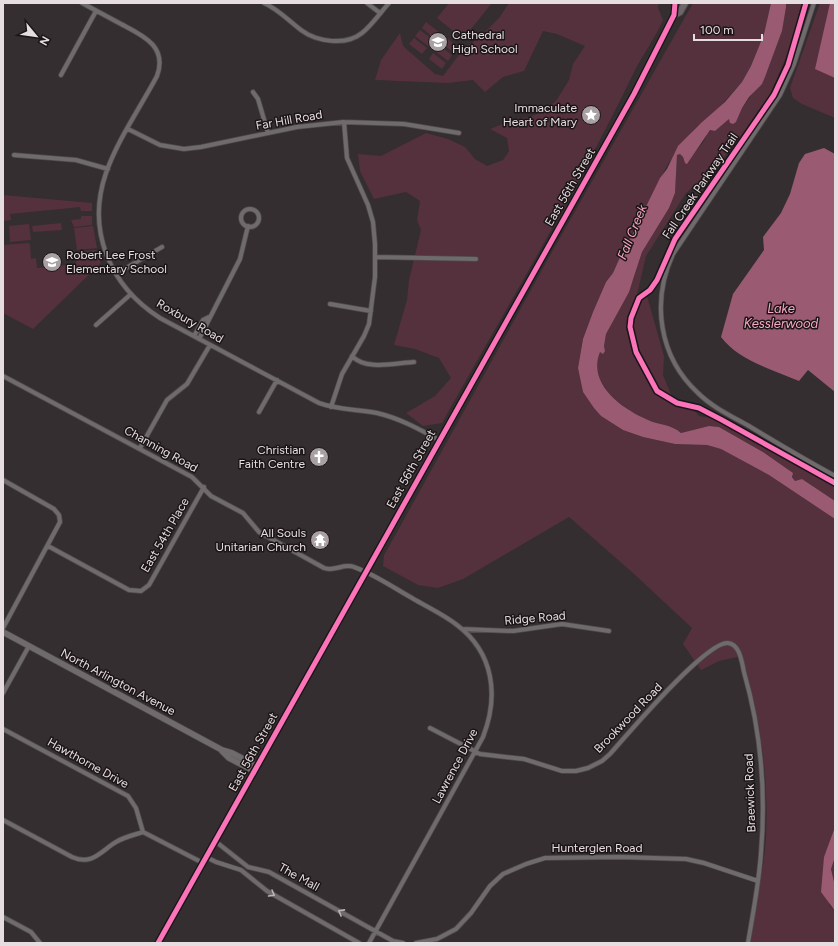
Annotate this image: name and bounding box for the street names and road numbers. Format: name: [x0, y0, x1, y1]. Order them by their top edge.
street label: Far Hill Road: [255, 107, 323, 133]
street label: Fall Creek Parkway Trail: [659, 130, 741, 242]
street label: East 56th Street: [542, 145, 598, 229]
street label: Roxbury Road: [154, 296, 226, 346]
street label: Channing Road: [122, 423, 200, 475]
street label: East 56th Street: [384, 427, 439, 511]
street label: East 54th Place: [138, 495, 192, 575]
street label: Ridge Road: [504, 608, 566, 628]
street label: North Arlington Avenue: [58, 646, 178, 718]
street label: Brookwood Road: [591, 680, 665, 756]
street label: East 56th Street: [226, 710, 281, 794]
street label: Lawrence Drive: [429, 726, 481, 806]
street label: Hawthorne Drive: [45, 735, 131, 791]
street label: Braewick Road: [742, 753, 758, 833]
street label: Hunterglen Road: [551, 841, 643, 855]
street label: The Mall: [276, 860, 322, 894]

